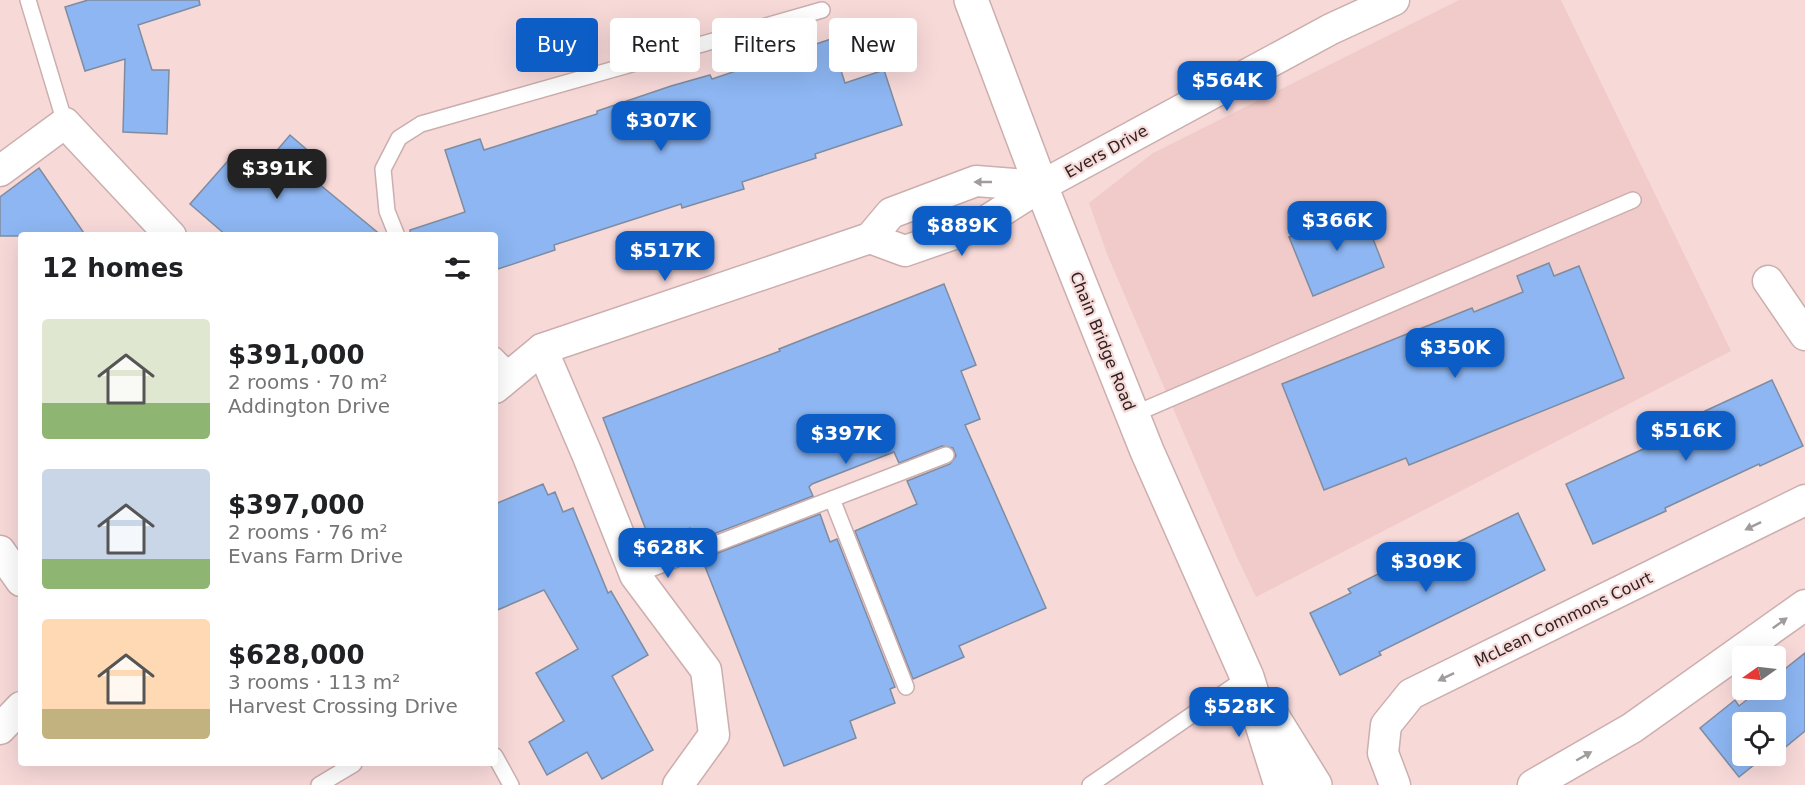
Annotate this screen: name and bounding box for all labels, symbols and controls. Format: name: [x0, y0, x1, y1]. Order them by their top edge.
chip: Buy: [516, 18, 598, 72]
chip: Rent: [610, 18, 700, 72]
chip: Filters: [712, 18, 817, 72]
chip: New: [829, 18, 917, 72]
pin: $564K: [1185, 61, 1269, 112]
text: $564K: [1191, 68, 1263, 92]
pin: $307K: [619, 101, 703, 152]
text: $307K: [625, 108, 697, 132]
street label: Evers Drive: [1061, 121, 1151, 182]
pin: $391K: [235, 149, 319, 200]
text: $391K: [241, 156, 313, 180]
one-way arrow: [973, 177, 992, 187]
pin: $366K: [1295, 201, 1379, 252]
pin: $889K: [920, 206, 1004, 257]
text: $366K: [1301, 208, 1373, 232]
text: $889K: [926, 213, 998, 237]
pin: $517K: [623, 231, 707, 282]
text: $517K: [629, 238, 701, 262]
icon: filters: [441, 252, 474, 285]
text: 12 homes: [42, 253, 184, 283]
street label: Chain Bridge Road: [1066, 269, 1139, 413]
pin: $350K: [1413, 328, 1497, 379]
text: $350K: [1419, 335, 1491, 359]
text: $391,000: [228, 340, 365, 370]
icon: home: [90, 343, 162, 415]
text: 2 rooms · 70 m²: [228, 370, 388, 394]
text: Addington Drive: [228, 394, 390, 418]
pin: $516K: [1644, 411, 1728, 462]
pin: $397K: [804, 414, 888, 465]
text: $516K: [1650, 418, 1722, 442]
text: $397K: [810, 421, 882, 445]
text: $397,000: [228, 490, 365, 520]
icon: home: [90, 493, 162, 565]
text: 2 rooms · 76 m²: [228, 520, 388, 544]
one-way arrow: [1744, 521, 1761, 530]
pin: $628K: [626, 528, 710, 579]
text: $628K: [632, 535, 704, 559]
pin: $309K: [1384, 542, 1468, 593]
text: Evans Farm Drive: [228, 544, 403, 568]
text: $309K: [1390, 549, 1462, 573]
street label: McLean Commons Court: [1471, 568, 1655, 671]
one-way arrow: [1773, 618, 1788, 630]
text: $628,000: [228, 640, 365, 670]
icon: home: [90, 643, 162, 715]
north arrow: [1732, 646, 1786, 700]
map controls: [1732, 646, 1786, 766]
text: 3 rooms · 113 m²: [228, 670, 400, 694]
one-way arrow: [1437, 672, 1454, 681]
pin: $528K: [1197, 687, 1281, 738]
text: Harvest Crossing Drive: [228, 694, 458, 718]
text: $528K: [1203, 694, 1275, 718]
button: locate: [1732, 712, 1786, 766]
one-way arrow: [1576, 751, 1593, 761]

